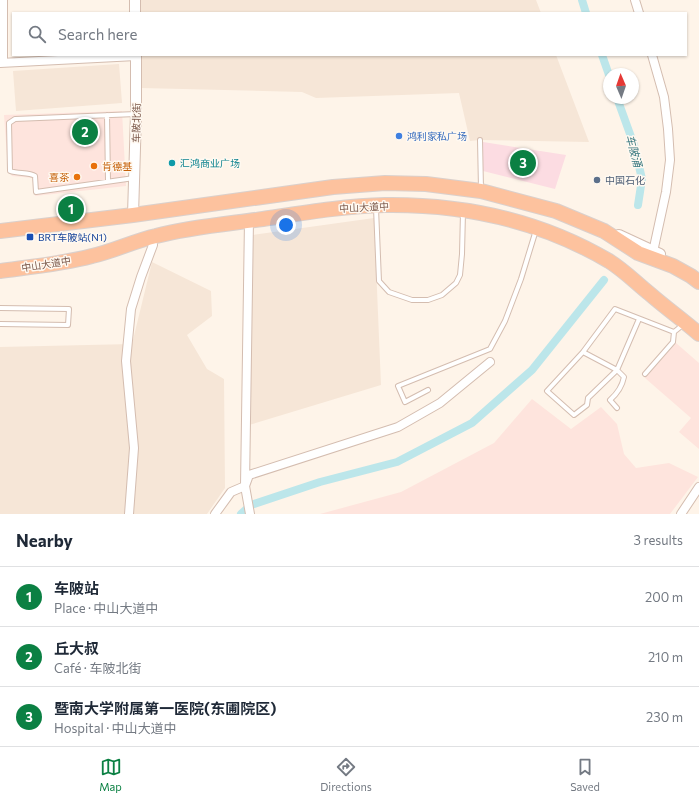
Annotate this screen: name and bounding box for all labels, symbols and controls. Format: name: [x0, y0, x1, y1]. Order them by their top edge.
search box: [12, 12, 687, 56]
icon: search: [26, 23, 48, 45]
text: Search here: [58, 25, 137, 43]
north arrow: [603, 68, 639, 104]
street label: 车陂北街: [130, 103, 142, 143]
pin: 2: [72, 117, 98, 147]
place label: 鸿利家私广场: [407, 130, 467, 142]
marker: 鸿利家私广场: [394, 131, 404, 141]
water label: 车陂涌: [624, 133, 646, 170]
pin: 3: [510, 148, 536, 178]
place label: 汇鸿商业广场: [180, 157, 240, 169]
marker: 汇鸿商业广场: [167, 158, 177, 168]
place label: 肯德基: [102, 160, 132, 172]
marker: 肯德基: [89, 161, 99, 171]
place label: 喜茶: [49, 171, 70, 183]
marker: 喜茶: [72, 172, 82, 182]
place label: 中国石化: [605, 174, 645, 186]
marker: 中国石化: [592, 175, 602, 185]
pin: 1: [58, 194, 84, 224]
street label: 中山大道中: [339, 200, 389, 214]
your location: [276, 215, 296, 235]
place label: BRT车陂站(N1): [38, 231, 107, 243]
marker: BRT车陂站(N1): [25, 232, 35, 242]
street label: 中山大道中: [20, 254, 72, 274]
text: Nearby: [16, 530, 73, 551]
text: 3 results: [634, 532, 683, 548]
text: 车陂站: [54, 579, 99, 597]
text: 1: [26, 589, 32, 605]
text: 200 m: [645, 589, 683, 605]
text: Place · 中山大道中: [54, 600, 159, 616]
text: 丘大叔: [54, 639, 99, 657]
text: 2: [25, 649, 33, 665]
text: 210 m: [648, 649, 683, 665]
text: Café · 车陂北街: [54, 660, 141, 676]
text: 暨南大学附属第一医院(东圃院区): [54, 699, 276, 717]
text: 3: [25, 709, 33, 725]
text: 230 m: [646, 709, 683, 725]
text: Hospital · 中山大道中: [54, 720, 177, 736]
tab: Map: [99, 756, 122, 793]
tab: Directions: [320, 756, 372, 793]
tab: Saved: [570, 756, 600, 793]

